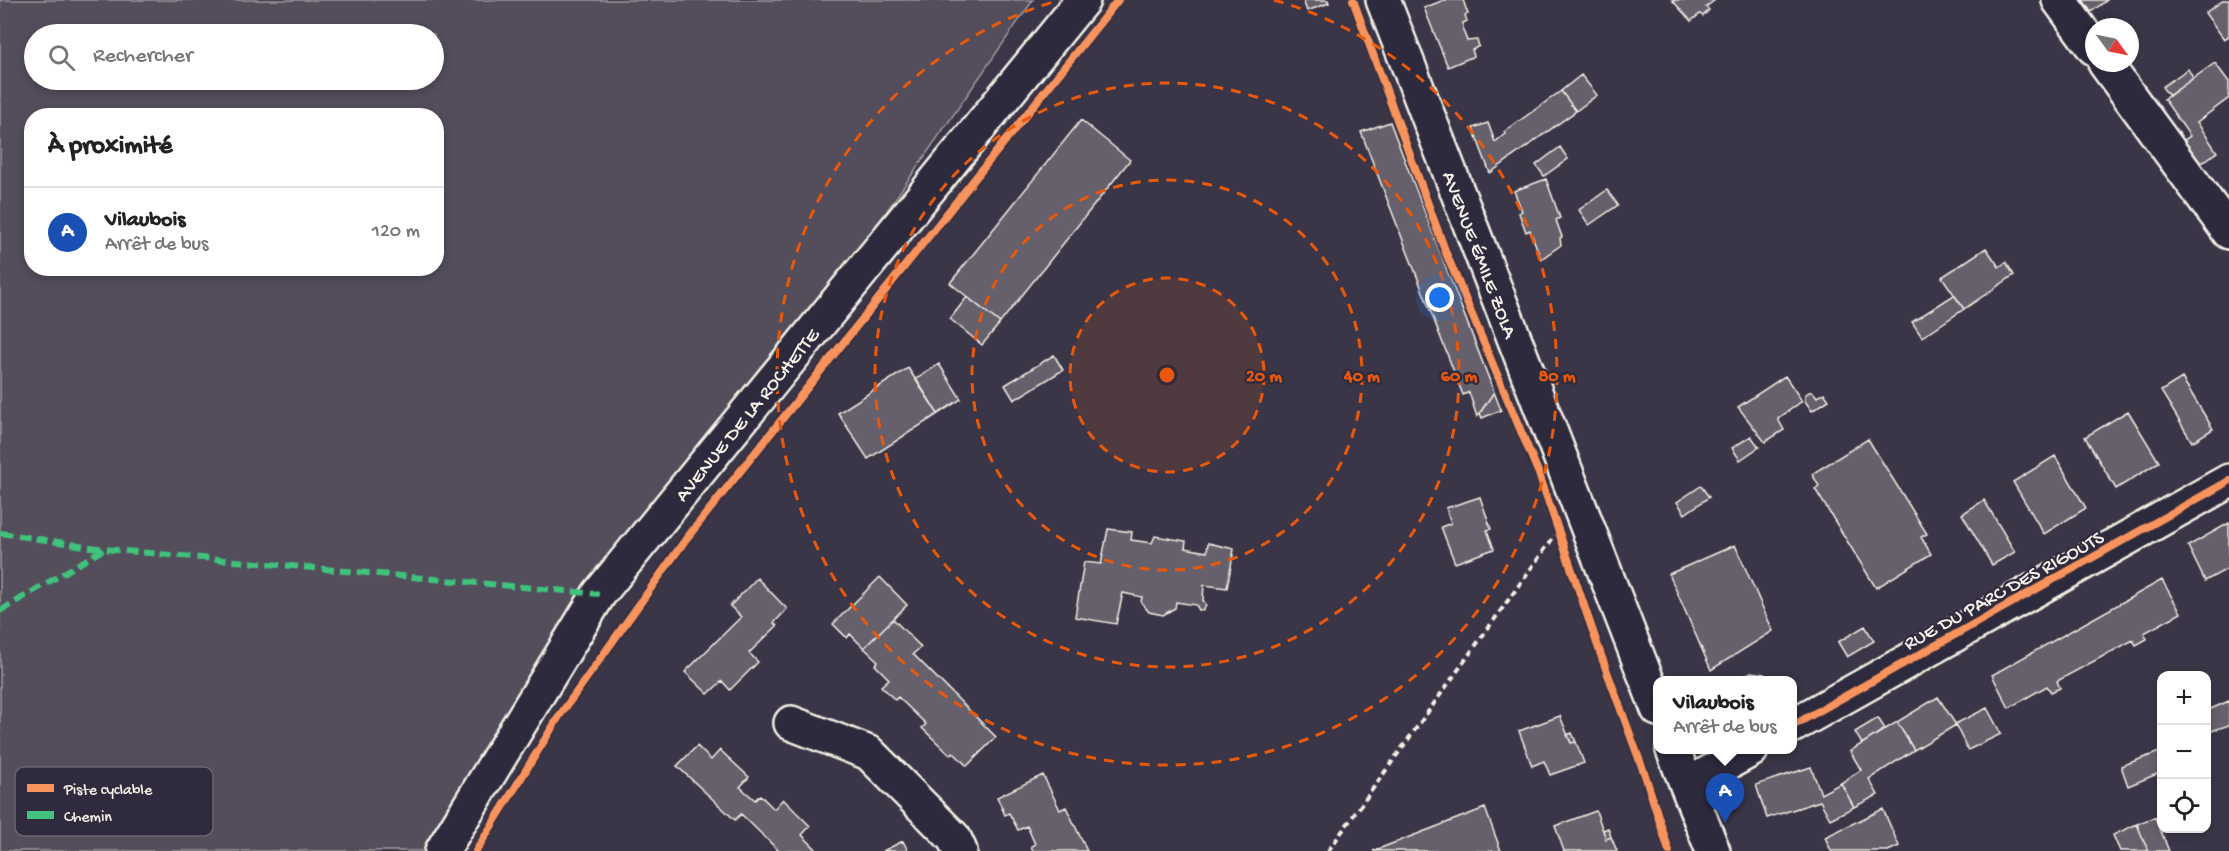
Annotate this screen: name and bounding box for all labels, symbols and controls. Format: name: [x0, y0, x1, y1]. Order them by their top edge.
north arrow: [2085, 18, 2139, 72]
search box: [24, 24, 444, 90]
icon: search: [45, 41, 78, 74]
text: Rechercher: [93, 44, 193, 70]
text: À proximité: [48, 132, 172, 163]
street label: AVENUE ÉMILE ZOLA: [1435, 168, 1522, 343]
text: Vilaubois: [105, 208, 185, 234]
text: A: [62, 221, 73, 244]
text: 120 m: [372, 221, 420, 244]
text: Arrêt de bus: [105, 234, 208, 257]
your location: [1425, 283, 1454, 312]
street label: AVENUE DE LA ROCHETTE: [672, 324, 827, 508]
centre of rings: [1157, 365, 1177, 385]
text: 20 m: [1246, 367, 1282, 388]
text: 40 m: [1343, 367, 1380, 388]
text: 60 m: [1441, 367, 1477, 388]
text: 80 m: [1538, 367, 1576, 388]
street label: RUE DU PARC DES RIGOUTS: [1901, 527, 2109, 657]
map controls: [2157, 671, 2211, 833]
button: +: [2157, 671, 2211, 725]
popup: [1653, 676, 1797, 754]
text: Vilaubois: [1673, 691, 1754, 717]
text: Arrêt de bus: [1673, 717, 1777, 740]
button: −: [2157, 725, 2211, 779]
legend: [15, 767, 213, 836]
pin: A: [1706, 774, 1744, 823]
button: locate: [2157, 779, 2211, 833]
text: Piste cyclable: [63, 782, 153, 801]
text: Chemin: [64, 809, 112, 828]

